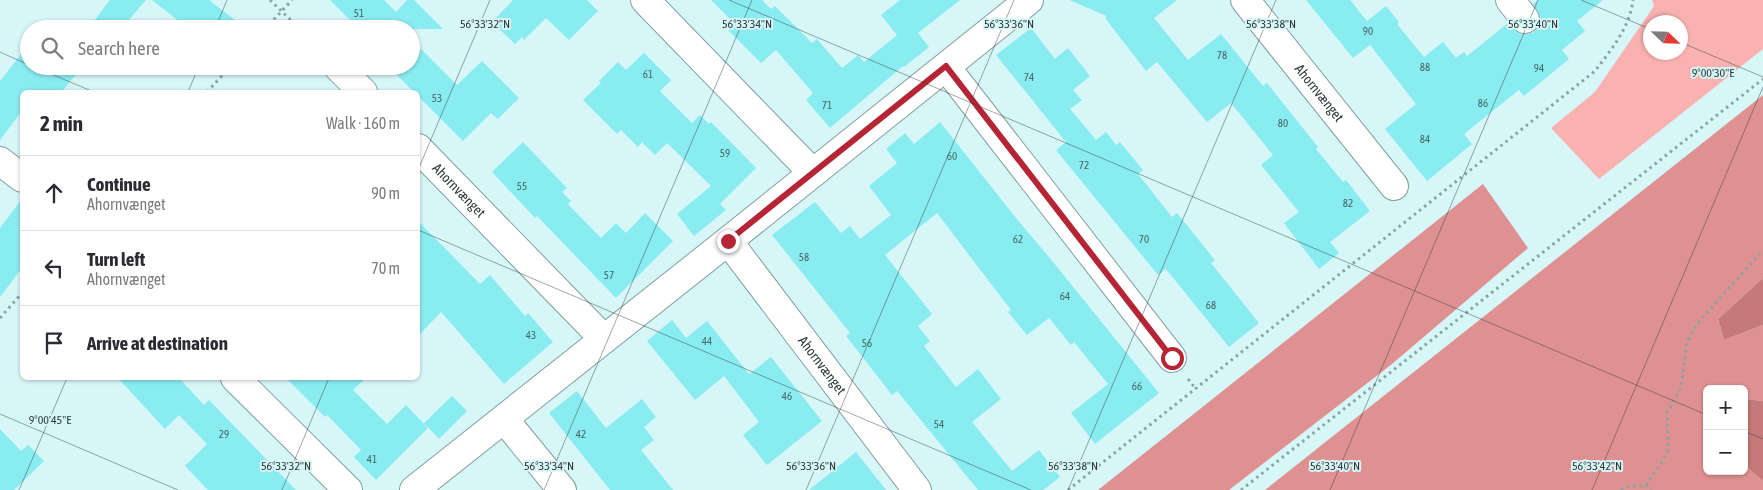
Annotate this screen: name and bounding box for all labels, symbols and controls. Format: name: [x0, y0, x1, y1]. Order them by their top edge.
house number: 51: [354, 7, 364, 19]
north arrow: [1643, 15, 1688, 60]
text: 56°33'32"N: [460, 17, 510, 31]
text: 56°33'34"N: [722, 17, 772, 31]
text: 56°33'36"N: [984, 17, 1034, 31]
text: 56°33'38"N: [1246, 17, 1296, 31]
text: 56°33'40"N: [1508, 17, 1558, 31]
search box: [20, 20, 420, 75]
house number: 90: [1363, 25, 1373, 37]
icon: search: [38, 34, 66, 62]
text: Search here: [78, 37, 160, 59]
house number: 78: [1217, 49, 1227, 61]
street label: Ahornvænget: [1292, 61, 1347, 125]
house number: 88: [1420, 61, 1430, 73]
house number: 94: [1534, 62, 1544, 74]
text: 9°00'30"E: [1692, 66, 1734, 80]
house number: 61: [643, 68, 653, 80]
house number: 74: [1024, 71, 1034, 83]
house number: 53: [432, 92, 442, 104]
house number: 86: [1478, 97, 1488, 109]
house number: 71: [822, 99, 832, 111]
text: 2 min: [40, 111, 83, 135]
text: Walk · 160 m: [326, 114, 400, 132]
house number: 80: [1278, 117, 1288, 129]
house number: 84: [1420, 133, 1430, 145]
house number: 59: [720, 147, 730, 159]
house number: 60: [947, 150, 957, 162]
house number: 72: [1079, 159, 1089, 171]
street label: Ahornvænget: [429, 160, 489, 221]
text: Continue: [87, 173, 151, 195]
icon: ahead: [40, 179, 68, 207]
house number: 55: [517, 180, 527, 192]
text: 90 m: [371, 184, 400, 202]
text: Ahornvænget: [87, 195, 166, 213]
house number: 82: [1343, 197, 1353, 209]
route end: [717, 230, 740, 253]
house number: 62: [1013, 233, 1023, 245]
house number: 70: [1139, 233, 1149, 245]
text: Turn left: [87, 248, 145, 270]
house number: 58: [799, 251, 809, 263]
icon: left: [40, 254, 68, 282]
text: 70 m: [371, 259, 400, 277]
house number: 57: [604, 269, 614, 281]
text: Ahornvænget: [87, 270, 166, 288]
house number: 64: [1060, 290, 1070, 302]
house number: 68: [1206, 299, 1216, 311]
icon: arrive: [40, 329, 68, 357]
house number: 43: [526, 329, 536, 341]
text: Arrive at destination: [87, 332, 228, 354]
street label: Ahornvænget: [795, 333, 850, 398]
house number: 44: [702, 335, 712, 347]
house number: 56: [862, 337, 872, 349]
route start: [1161, 347, 1184, 370]
house number: 66: [1132, 380, 1142, 392]
map controls: [1703, 385, 1748, 475]
button: +: [1703, 385, 1748, 430]
house number: 46: [782, 390, 792, 402]
text: 9°00'45"E: [29, 413, 71, 427]
house number: 54: [934, 418, 944, 430]
house number: 29: [219, 428, 229, 440]
house number: 42: [576, 428, 586, 440]
button: −: [1703, 430, 1748, 475]
house number: 41: [367, 453, 377, 465]
text: 56°33'32"N: [261, 459, 311, 473]
text: 56°33'34"N: [524, 459, 574, 473]
text: 56°33'36"N: [786, 459, 836, 473]
text: 56°33'38"N: [1048, 459, 1098, 473]
text: 56°33'40"N: [1310, 459, 1360, 473]
text: 56°33'42"N: [1572, 459, 1622, 473]

